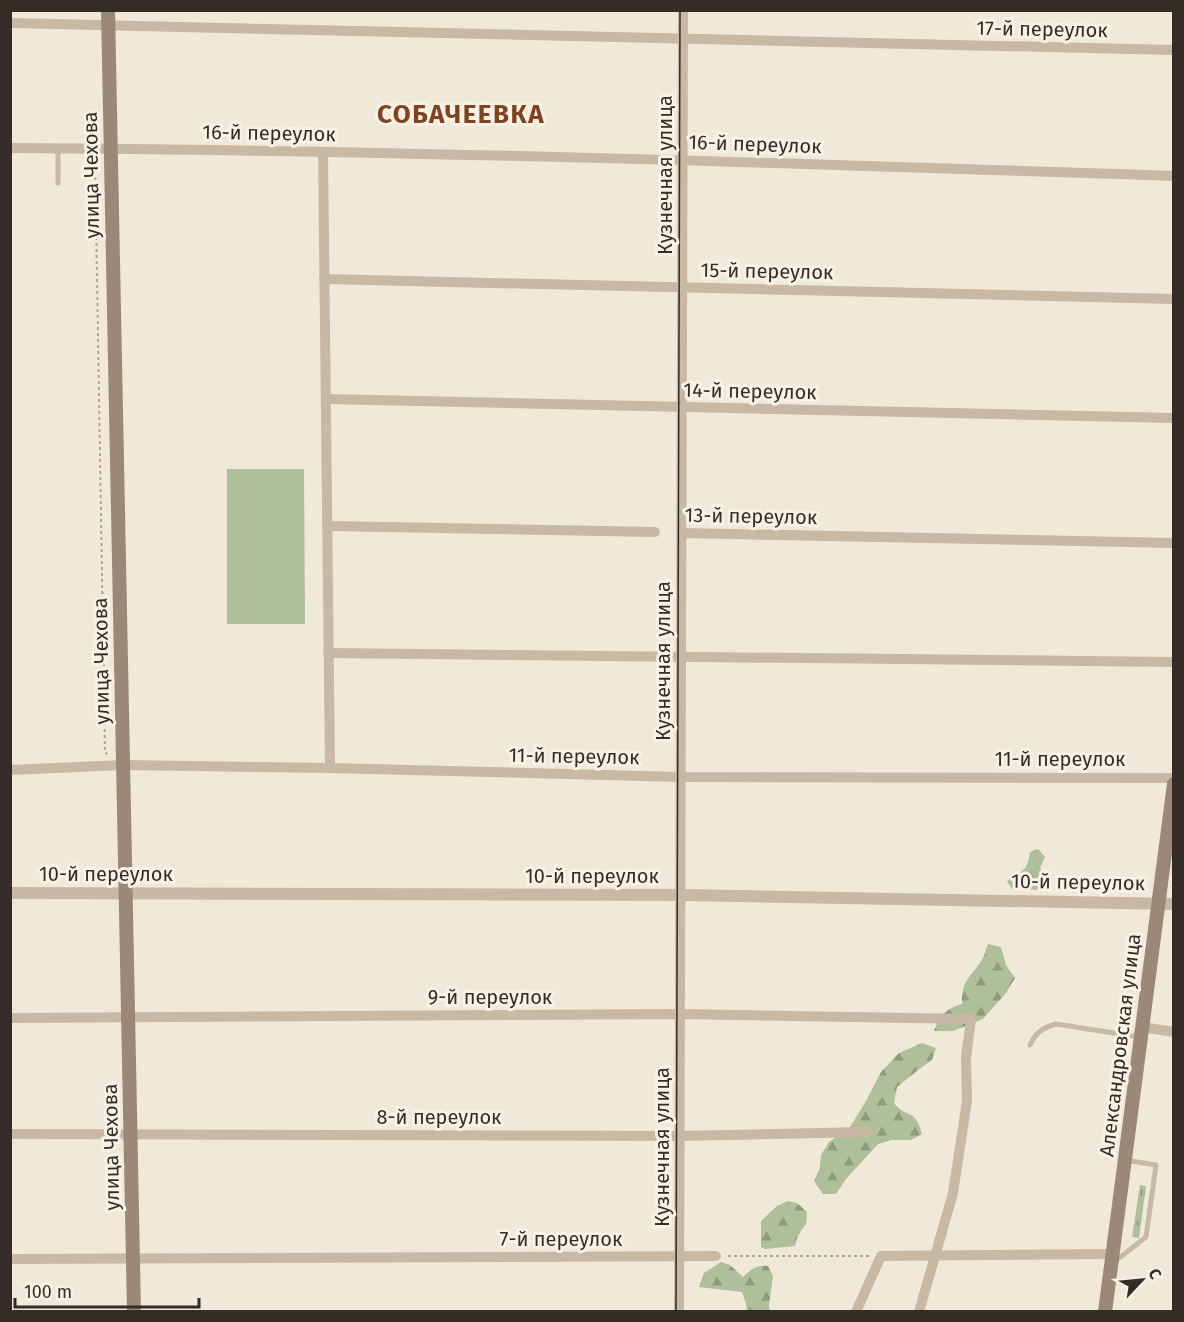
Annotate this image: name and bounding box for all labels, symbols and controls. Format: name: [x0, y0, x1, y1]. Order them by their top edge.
street label: 17-й переулок: [976, 16, 1109, 42]
street label: Кузнечная улица: [653, 95, 677, 255]
district label: СОБАЧЕЕВКА: [377, 99, 545, 130]
street label: улица Чехова: [78, 111, 104, 239]
street label: 16-й переулок: [202, 120, 336, 146]
street label: 16-й переулок: [688, 130, 823, 158]
street label: 15-й переулок: [700, 258, 834, 284]
street label: 14-й переулок: [683, 378, 817, 404]
street label: 13-й переулок: [684, 503, 818, 529]
street label: Кузнечная улица: [651, 581, 675, 741]
street label: улица Чехова: [88, 597, 114, 725]
street label: 11-й переулок: [508, 743, 640, 769]
street label: 11-й переулок: [995, 747, 1126, 771]
street label: 10-й переулок: [39, 862, 174, 886]
street label: 10-й переулок: [525, 864, 660, 888]
street label: 10-й переулок: [1011, 869, 1146, 895]
street label: Александровская улица: [1094, 932, 1146, 1158]
street label: 9-й переулок: [428, 985, 553, 1009]
street label: Кузнечная улица: [650, 1067, 674, 1227]
street label: улица Чехова: [98, 1083, 124, 1211]
street label: 8-й переулок: [377, 1105, 502, 1129]
street label: 7-й переулок: [500, 1227, 623, 1251]
north arrow: [1112, 1250, 1172, 1310]
text: С: [1144, 1265, 1166, 1283]
scale bar: [15, 1271, 200, 1309]
text: 100 m: [24, 1281, 72, 1303]

